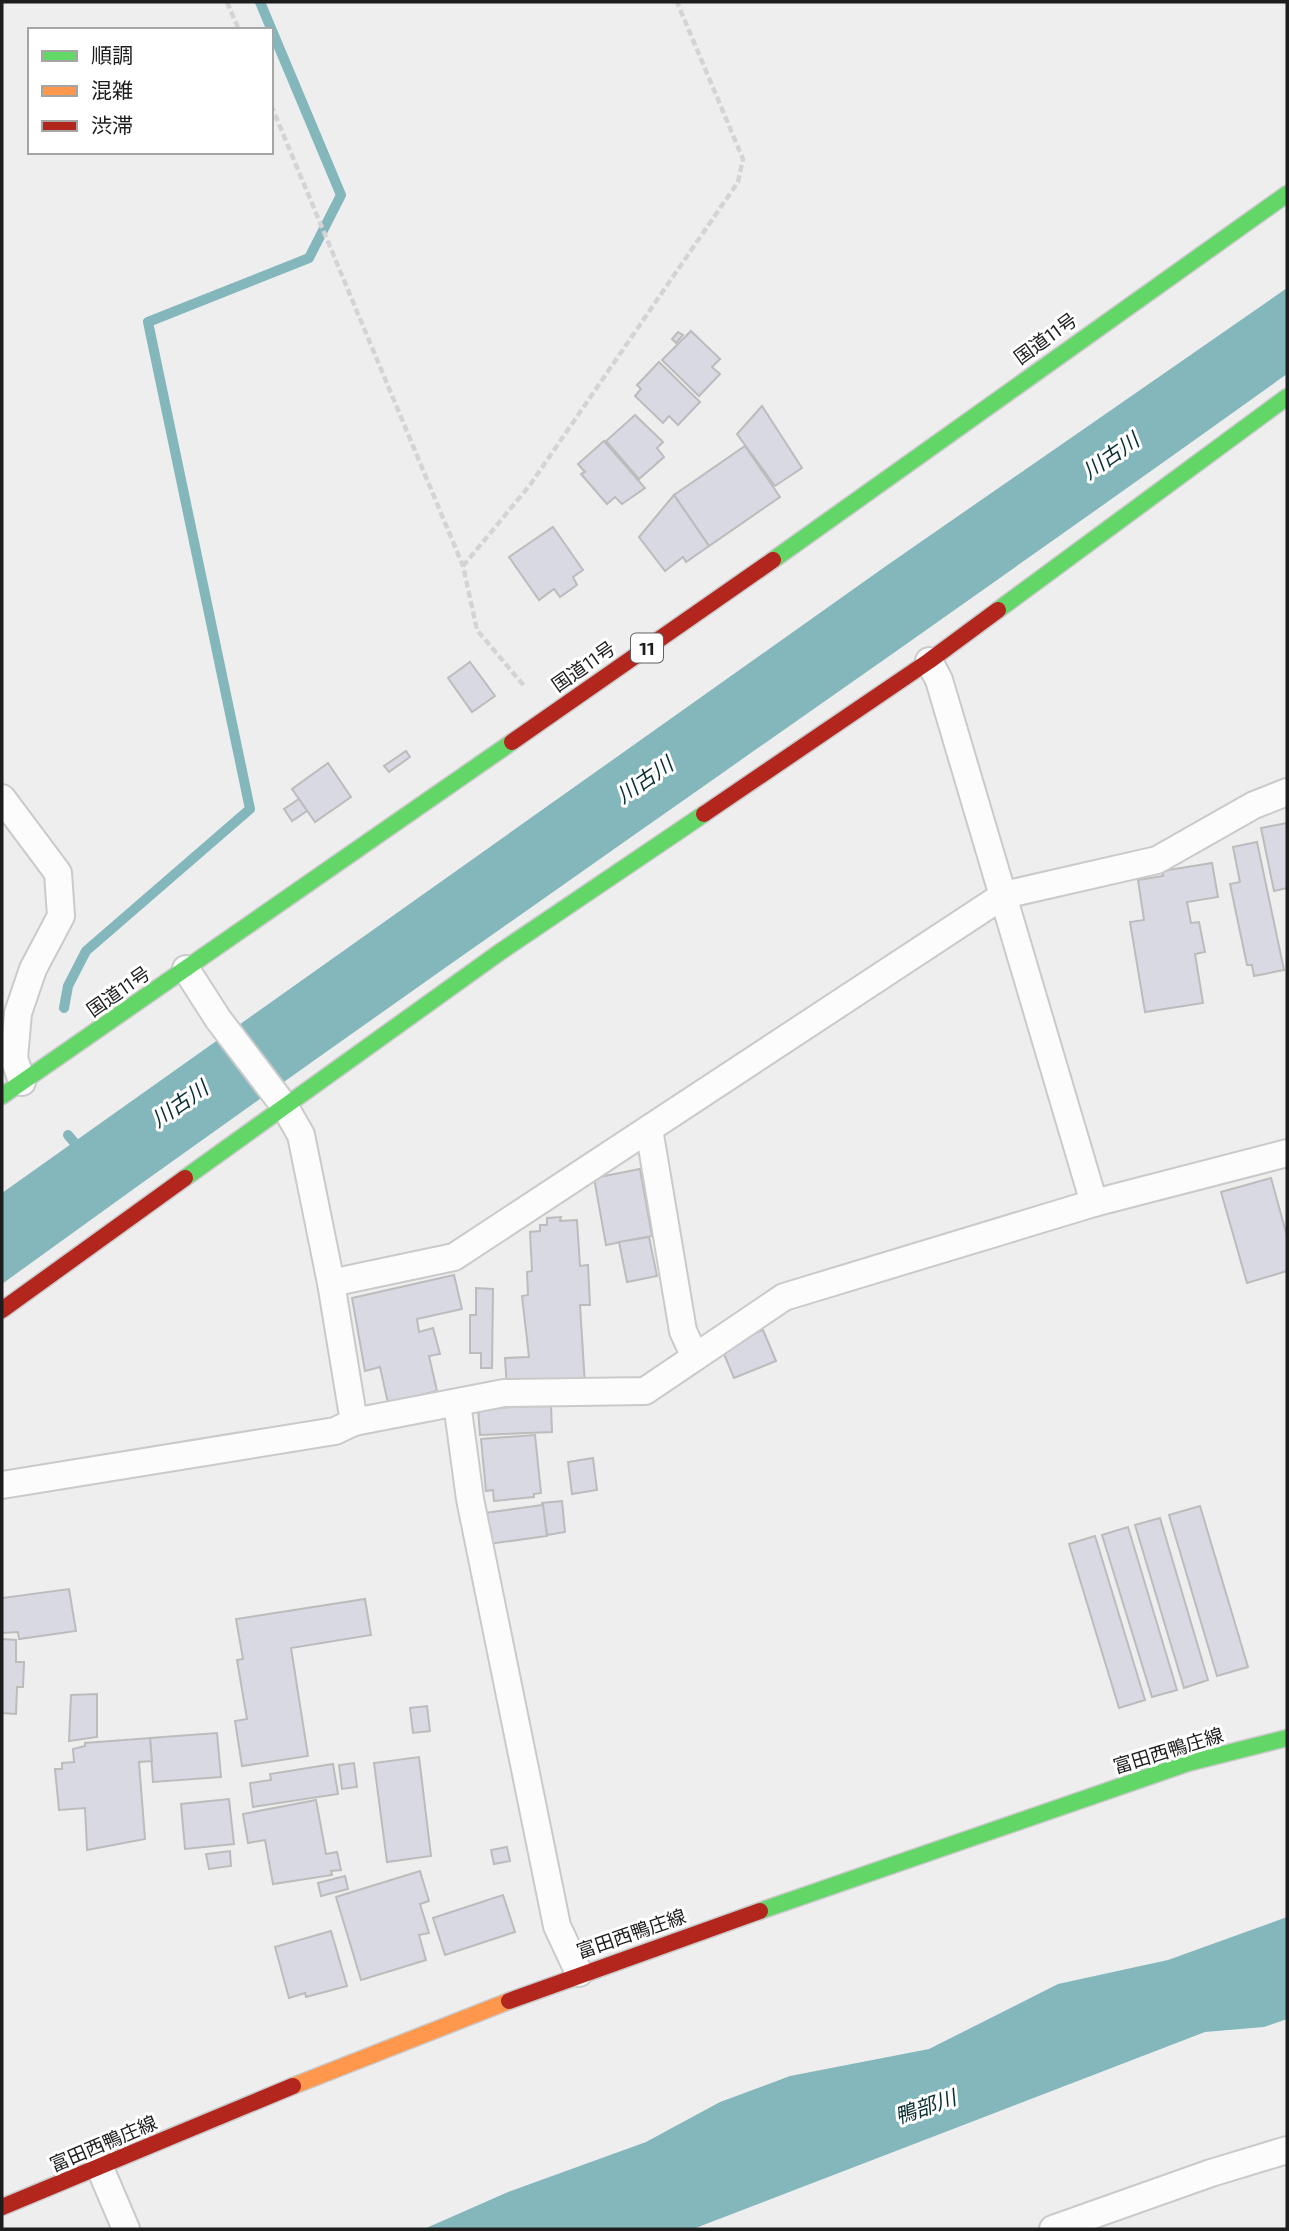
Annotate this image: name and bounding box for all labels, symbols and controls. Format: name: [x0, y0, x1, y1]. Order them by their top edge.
legend: [28, 28, 273, 154]
text: 順調: [91, 42, 133, 67]
text: 混雑: [91, 77, 133, 102]
text: 渋滞: [91, 112, 133, 137]
street label: 国道11号: [1009, 307, 1081, 369]
water label: 川古川: [1077, 426, 1145, 483]
road number: 11: [631, 634, 663, 662]
street label: 国道11号: [547, 636, 619, 696]
water label: 川古川: [611, 750, 679, 807]
street label: 国道11号: [82, 961, 154, 1021]
water label: 川古川: [146, 1074, 214, 1131]
street label: 富田西鴨庄線: [1110, 1722, 1226, 1778]
street label: 富田西鴨庄線: [573, 1904, 689, 1962]
water label: 鴨部川: [891, 2083, 961, 2128]
street label: 富田西鴨庄線: [46, 2110, 160, 2176]

